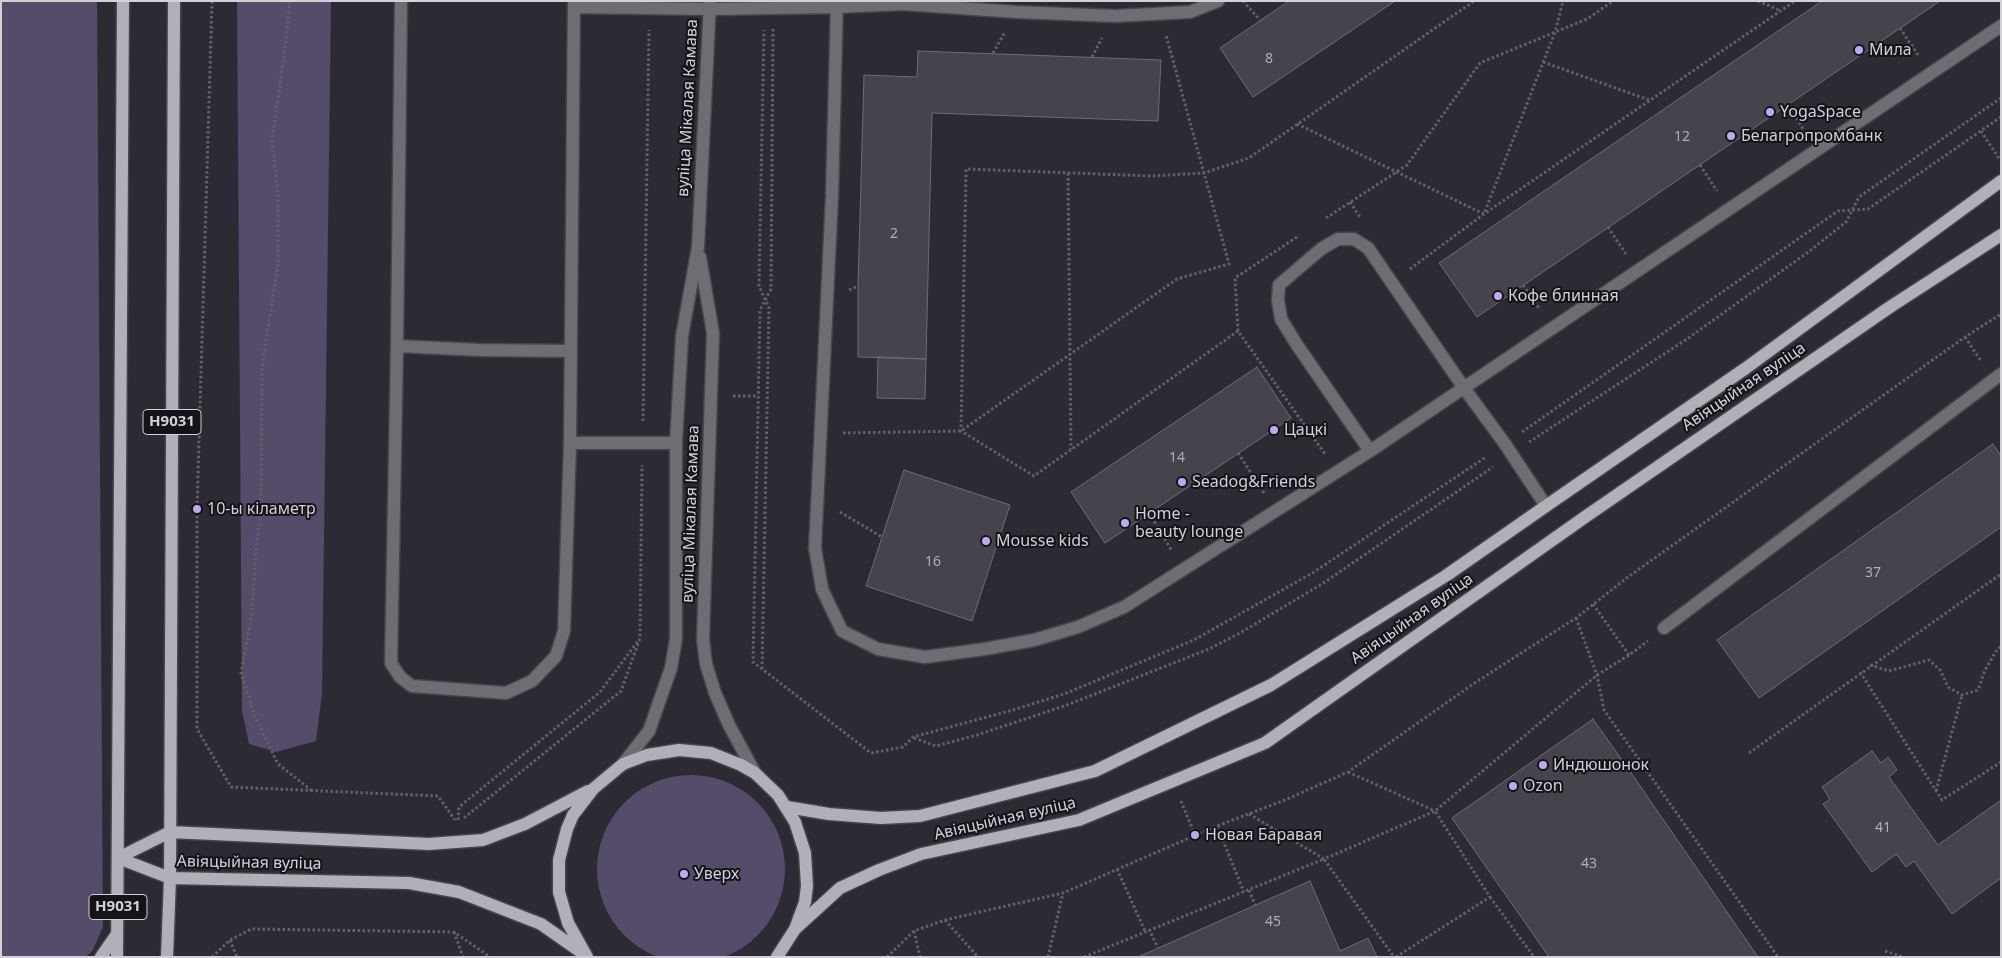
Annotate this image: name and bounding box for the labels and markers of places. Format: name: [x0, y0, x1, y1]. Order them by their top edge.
place label: Мила: [1869, 40, 1912, 60]
marker: Мила: [1853, 44, 1865, 56]
place label: YogaSpace: [1780, 102, 1861, 122]
marker: YogaSpace: [1764, 106, 1776, 118]
place label: Белагропромбанк: [1741, 126, 1882, 146]
marker: Белагропромбанк: [1725, 130, 1737, 142]
place label: Кофе блинная: [1508, 286, 1619, 306]
marker: Кофе блинная: [1492, 290, 1504, 302]
place label: Цацкi: [1284, 420, 1327, 440]
marker: Цацкi: [1268, 424, 1280, 436]
place label: Seadog&Friends: [1192, 472, 1315, 492]
marker: Seadog&Friends: [1176, 476, 1188, 488]
place label: 10-ы кіламетр: [207, 499, 316, 519]
marker: 10-ы кіламетр: [191, 503, 203, 515]
place label: Home - beauty lounge: [1135, 504, 1243, 542]
marker: Home - beauty lounge: [1119, 517, 1131, 529]
place label: Mousse kids: [996, 531, 1089, 551]
marker: Mousse kids: [980, 535, 992, 547]
place label: Индюшонок: [1553, 755, 1649, 775]
marker: Индюшонок: [1537, 759, 1549, 771]
place label: Ozon: [1523, 776, 1563, 796]
marker: Ozon: [1507, 780, 1519, 792]
place label: Новая Баравая: [1205, 825, 1322, 845]
marker: Новая Баравая: [1189, 829, 1201, 841]
place label: Уверх: [694, 864, 739, 884]
marker: Уверх: [678, 868, 690, 880]

